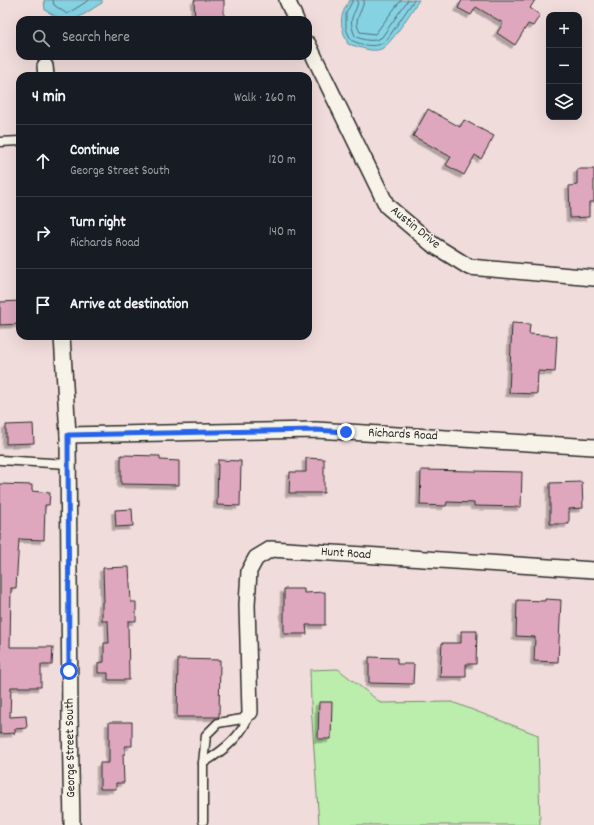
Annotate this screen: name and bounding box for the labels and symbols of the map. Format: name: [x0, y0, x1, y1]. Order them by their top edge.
street label: Austin Drive: [386, 202, 444, 254]
route end: [337, 423, 355, 441]
street label: Richards Road: [368, 424, 438, 446]
street label: Hunt Road: [320, 543, 372, 565]
route start: [60, 662, 78, 680]
street label: George Street South: [61, 698, 81, 798]

